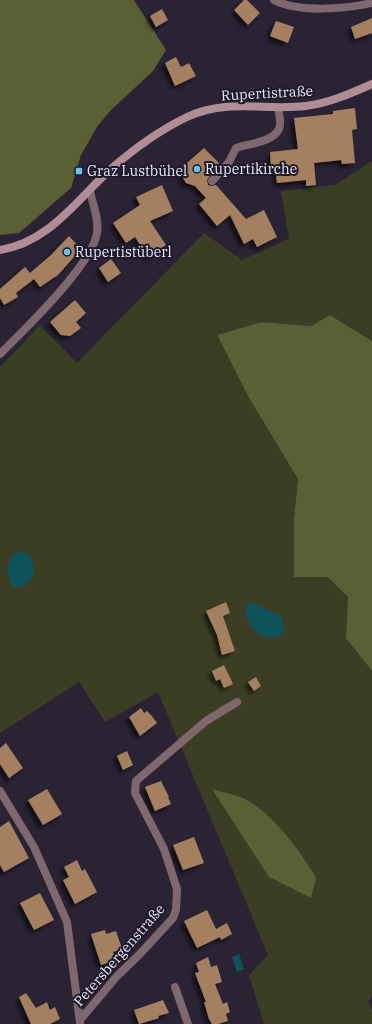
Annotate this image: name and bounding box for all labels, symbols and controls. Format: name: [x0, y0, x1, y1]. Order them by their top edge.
street label: Rupertistraße: [221, 82, 313, 104]
place label: Rupertikirche: [205, 160, 297, 178]
place label: Graz Lustbühel: [87, 162, 187, 180]
marker: Rupertikirche: [192, 164, 202, 174]
marker: Graz Lustbühel: [74, 166, 84, 176]
place label: Rupertistüberl: [75, 243, 172, 261]
marker: Rupertistüberl: [62, 247, 72, 257]
street label: Petersbergenstraße: [70, 900, 168, 1010]

